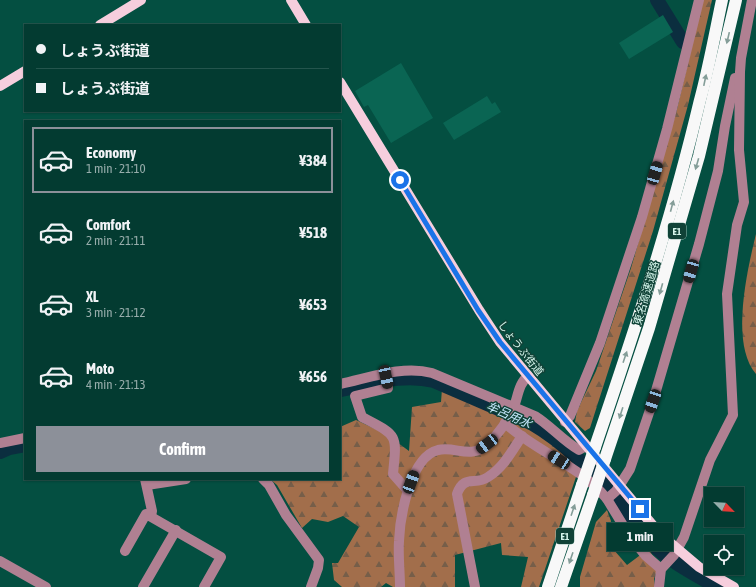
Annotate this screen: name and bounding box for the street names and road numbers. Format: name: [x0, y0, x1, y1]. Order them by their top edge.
road number: E1: [668, 223, 686, 239]
street label: 東名高速道路: [631, 260, 661, 326]
street label: しょうぶ街道: [496, 318, 546, 378]
road number: E1: [556, 528, 574, 544]

